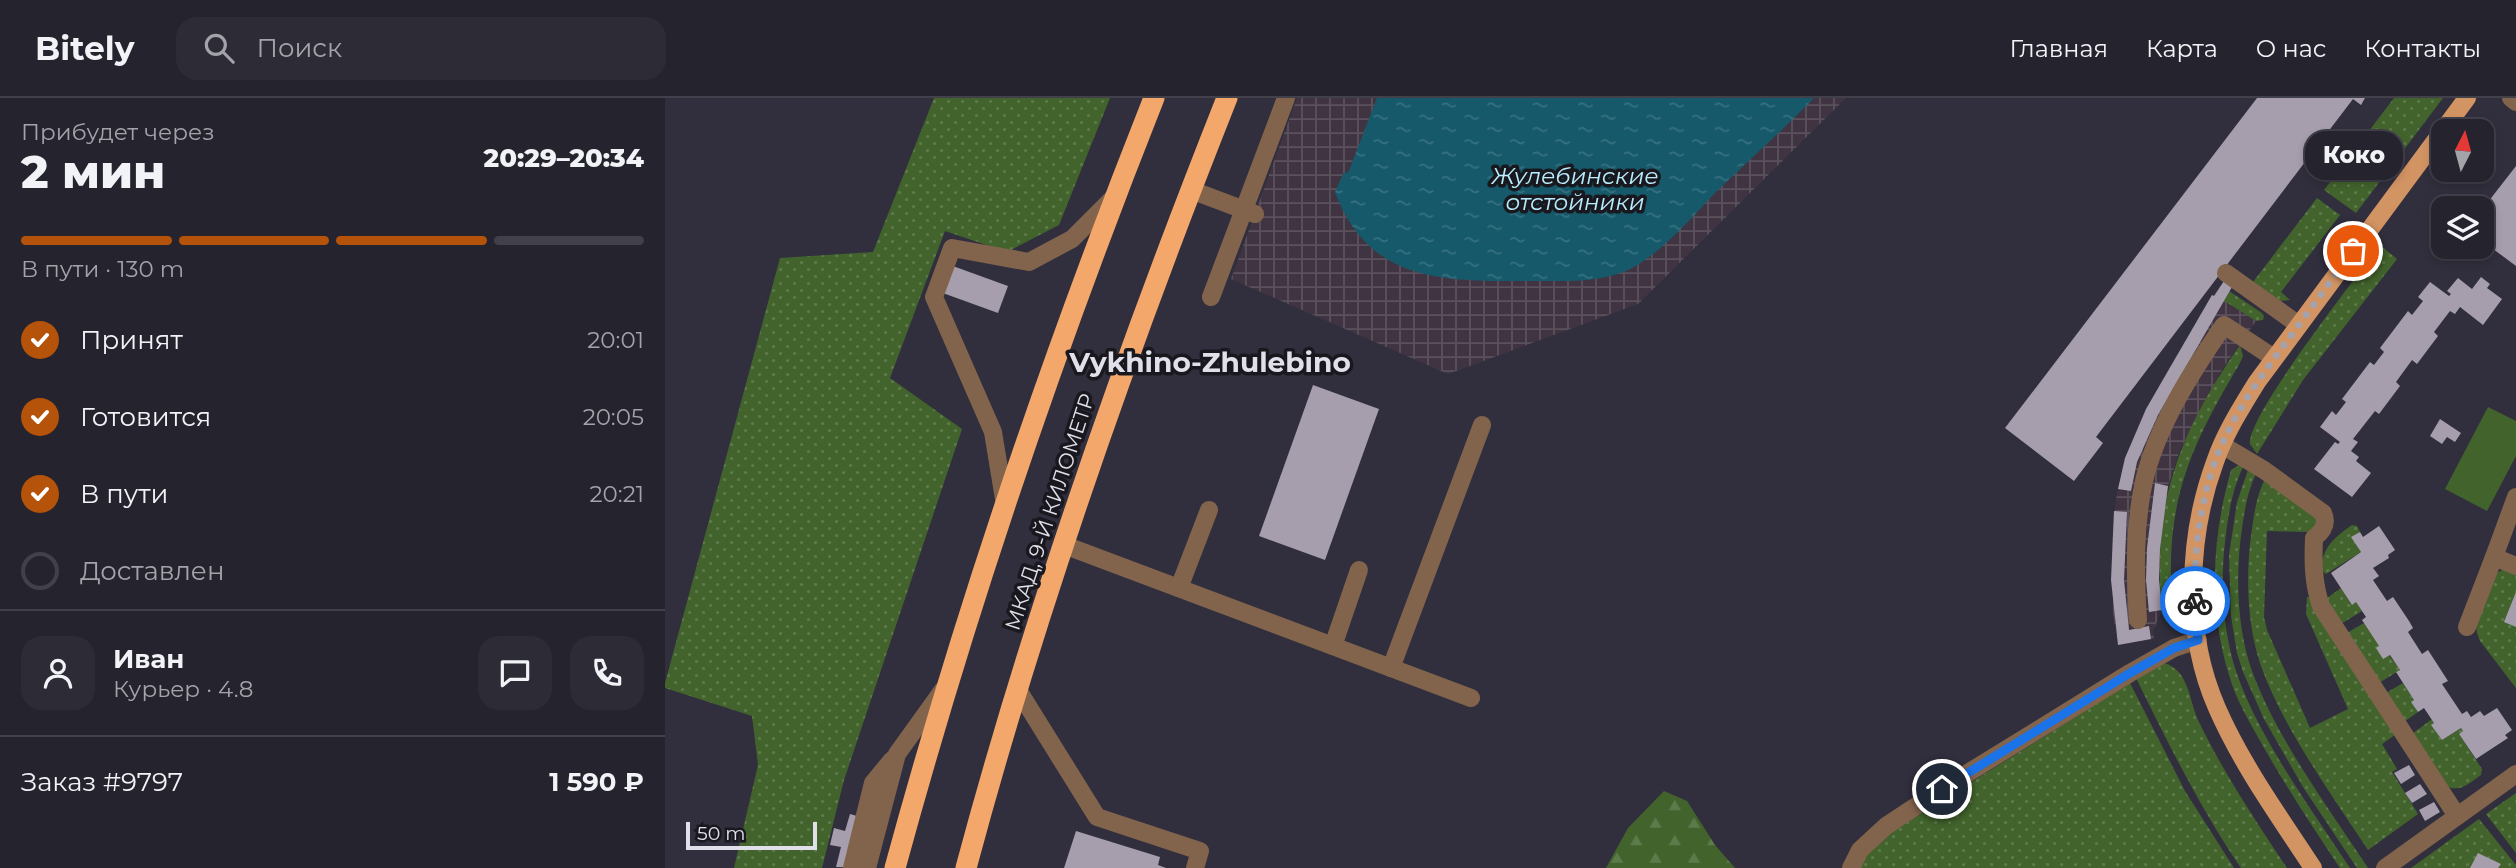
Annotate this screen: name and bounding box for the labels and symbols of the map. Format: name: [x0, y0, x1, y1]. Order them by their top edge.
north arrow: [2431, 119, 2494, 182]
callout: Коко: [2304, 132, 2402, 181]
water label: Жулебинские отстойники: [1490, 162, 1659, 216]
pin: [2323, 221, 2383, 281]
district label: Vykhino-Zhulebino: [1068, 345, 1351, 379]
street label: МКАД, 9-Й КИЛОМЕТР: [999, 390, 1100, 633]
courier: [2160, 566, 2230, 636]
pin: [1912, 759, 1972, 819]
scale bar: [686, 819, 817, 851]

